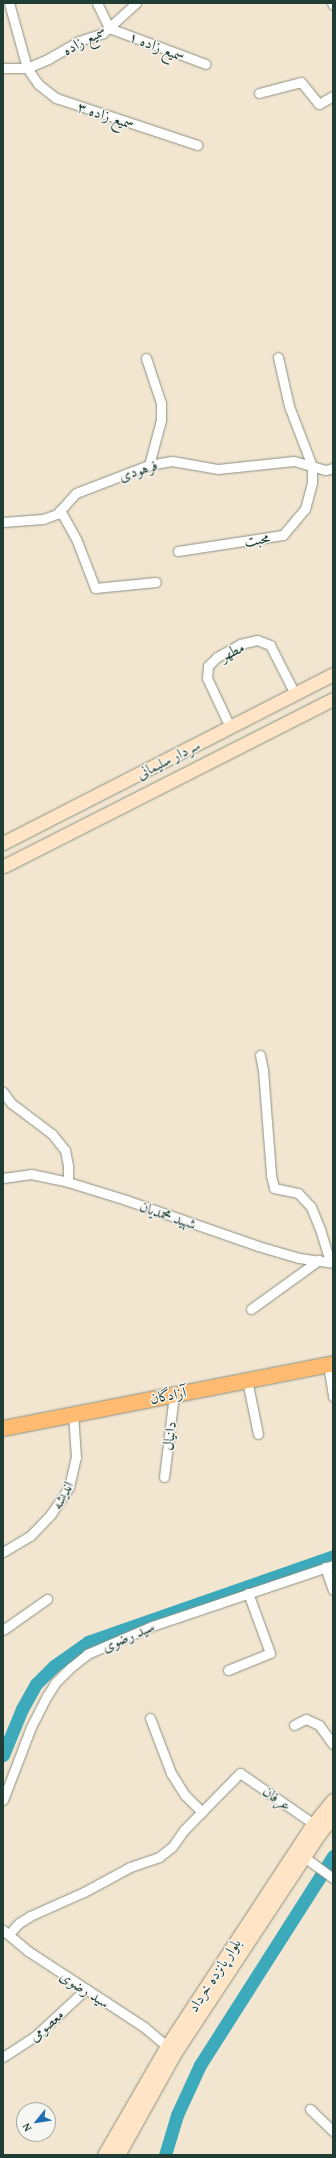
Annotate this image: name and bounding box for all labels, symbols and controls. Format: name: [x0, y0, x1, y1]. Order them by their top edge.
street label: سمیع زاده: [59, 21, 109, 59]
street label: سمیع زاده ۱: [126, 27, 188, 65]
street label: سمیع زاده ۳: [75, 97, 137, 133]
street label: فرهودی: [116, 456, 160, 484]
street label: محبت: [243, 528, 271, 550]
street label: مطهر: [217, 638, 247, 664]
street label: سردار سلیمانی: [133, 735, 203, 783]
street label: شهید محمدیان: [137, 1197, 199, 1233]
street label: آزادگان: [148, 1383, 188, 1407]
street label: دانیال: [159, 1421, 179, 1451]
street label: اندیشه: [47, 1478, 77, 1512]
street label: سید رضوی: [99, 1617, 157, 1655]
street label: عرفان: [259, 1782, 295, 1814]
street label: بلوار پانزده خرداد: [184, 1935, 244, 2015]
street label: سید رضوی: [57, 1966, 113, 2012]
street label: معصومی: [25, 2005, 67, 2045]
north arrow: [16, 2102, 56, 2142]
text: N: [18, 2120, 35, 2135]

